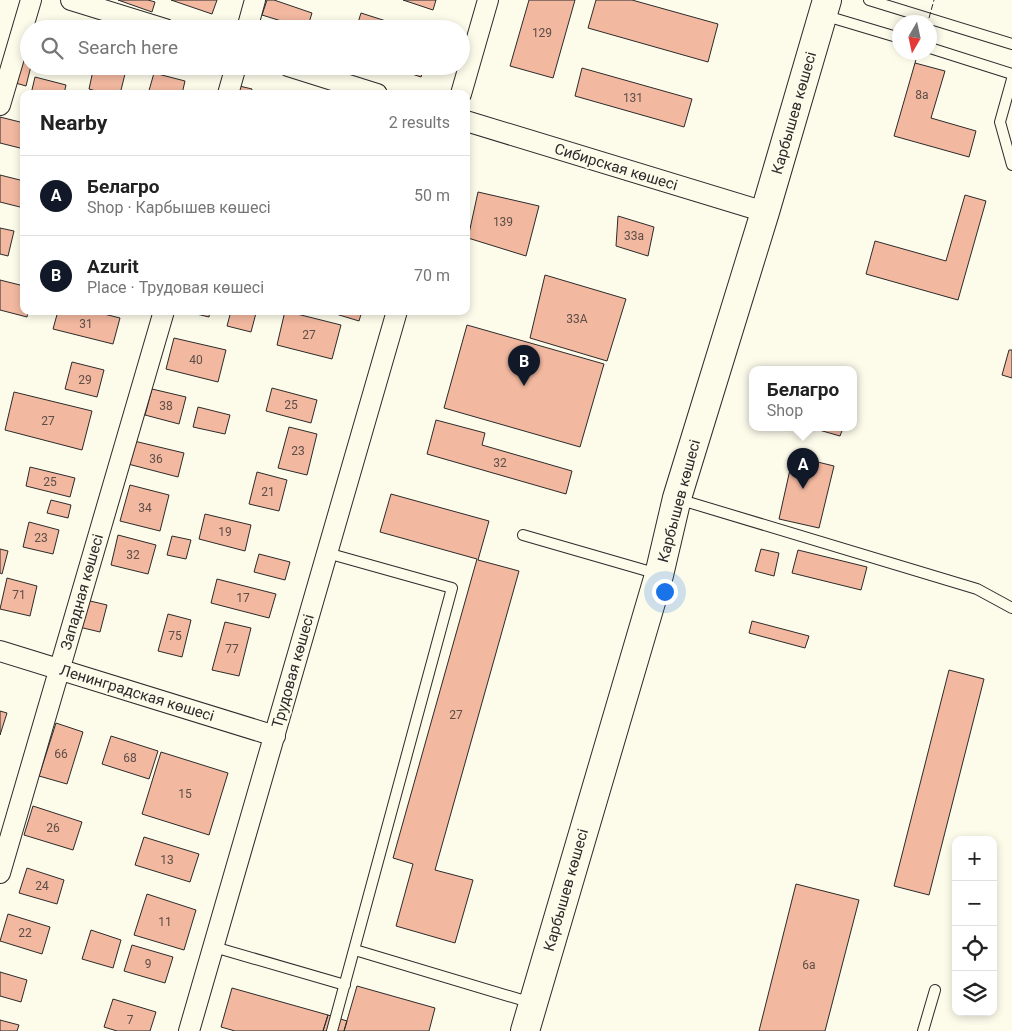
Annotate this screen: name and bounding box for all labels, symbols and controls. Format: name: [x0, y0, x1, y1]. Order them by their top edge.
north arrow: [892, 15, 937, 60]
search box: [20, 20, 470, 75]
house number: 129: [532, 26, 552, 40]
icon: search: [38, 34, 66, 62]
text: Search here: [78, 36, 178, 59]
street label: Карбышев көшесі: [768, 50, 820, 176]
house number: 8а: [915, 88, 929, 102]
house number: 131: [623, 91, 643, 105]
text: Nearby: [40, 111, 107, 135]
text: 2 results: [389, 113, 450, 132]
street label: Сибирская көшесі: [552, 140, 680, 194]
text: Белагро: [87, 175, 160, 198]
text: A: [51, 186, 61, 205]
text: 50 m: [414, 186, 450, 205]
text: Shop · Карбышев көшесі: [87, 198, 271, 217]
house number: 139: [493, 215, 513, 229]
house number: 33а: [624, 229, 644, 243]
text: Azurit: [87, 255, 139, 278]
text: B: [51, 266, 61, 285]
text: 70 m: [414, 266, 450, 285]
text: Place · Трудовая көшесі: [87, 278, 264, 297]
house number: 33А: [566, 312, 588, 326]
house number: 31: [79, 317, 93, 331]
house number: 27: [302, 328, 316, 342]
pin: B: [508, 345, 540, 386]
house number: 40: [189, 353, 203, 367]
popup: [749, 366, 857, 431]
house number: 29: [78, 373, 92, 387]
text: Белагро: [767, 378, 839, 401]
house number: 25: [284, 398, 298, 412]
house number: 38: [159, 399, 173, 413]
text: Shop: [767, 401, 803, 420]
house number: 27: [41, 414, 55, 428]
street label: Карбышев көшесі: [654, 437, 704, 565]
house number: 23: [291, 444, 305, 458]
pin: A: [787, 448, 819, 489]
house number: 36: [149, 452, 163, 466]
house number: 32: [493, 456, 507, 470]
house number: 25: [43, 475, 57, 489]
house number: 21: [261, 485, 275, 499]
house number: 34: [138, 501, 152, 515]
house number: 19: [218, 525, 232, 539]
house number: 23: [34, 531, 48, 545]
street label: Западная көшесі: [57, 532, 107, 652]
house number: 32: [126, 548, 140, 562]
your location: [652, 579, 678, 605]
house number: 71: [12, 588, 26, 602]
house number: 17: [236, 591, 250, 605]
street label: Трудовая көшесі: [268, 612, 318, 730]
house number: 75: [168, 629, 182, 643]
house number: 77: [225, 642, 239, 656]
street label: Ленинградская көшесі: [58, 661, 216, 725]
house number: 27: [449, 708, 463, 722]
house number: 66: [54, 747, 68, 761]
house number: 68: [123, 751, 137, 765]
house number: 15: [178, 787, 192, 801]
house number: 26: [46, 821, 60, 835]
street label: Карбышев көшесі: [540, 827, 592, 953]
map controls: [952, 836, 997, 1016]
button: +: [952, 836, 997, 881]
house number: 13: [160, 853, 174, 867]
house number: 24: [35, 879, 49, 893]
button: −: [952, 881, 997, 926]
house number: 11: [158, 915, 172, 929]
house number: 22: [18, 926, 32, 940]
button: locate: [952, 926, 997, 971]
house number: 9: [145, 957, 151, 971]
house number: 6а: [802, 958, 816, 972]
button: layers: [952, 971, 997, 1016]
house number: 7: [127, 1013, 134, 1027]

